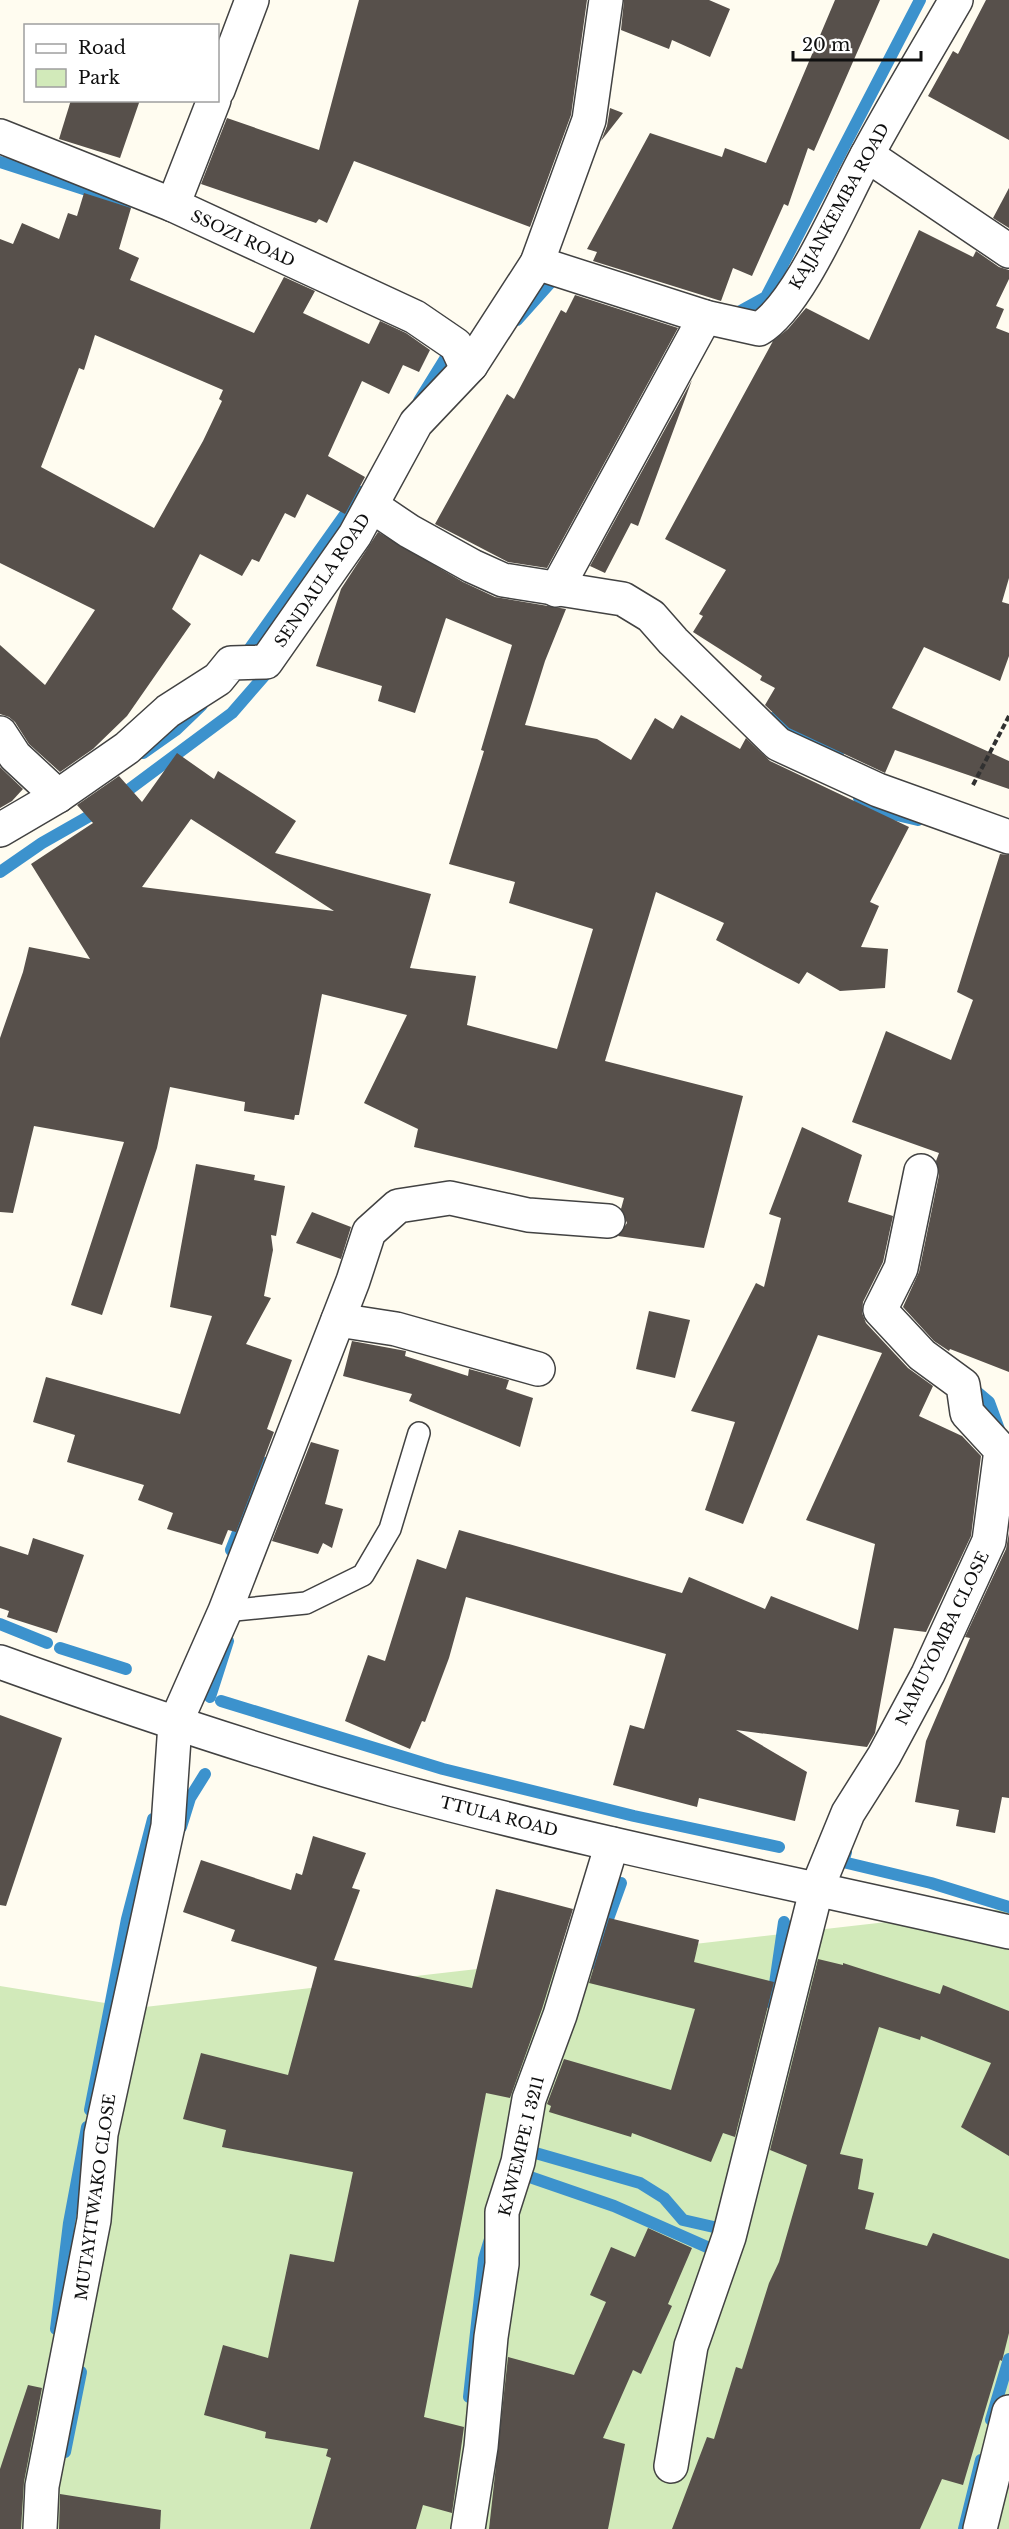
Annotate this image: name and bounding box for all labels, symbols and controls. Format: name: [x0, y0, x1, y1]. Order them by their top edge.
legend: [24, 24, 219, 102]
scale bar: [793, 24, 920, 62]
text: 20 m: [802, 34, 850, 56]
text: Road: [78, 37, 126, 59]
text: Park: [78, 67, 120, 89]
street label: KAJJANKEMBA ROAD: [785, 119, 893, 293]
street label: SSOZI ROAD: [188, 205, 298, 271]
street label: SENDAULA ROAD: [270, 509, 374, 651]
street label: NAMUYOMBA CLOSE: [891, 1548, 993, 1728]
street label: TTULA ROAD: [438, 1792, 560, 1840]
street label: KAWEMPE I 3211: [494, 2074, 548, 2218]
street label: MUTAYITWAKO CLOSE: [71, 2092, 119, 2302]

